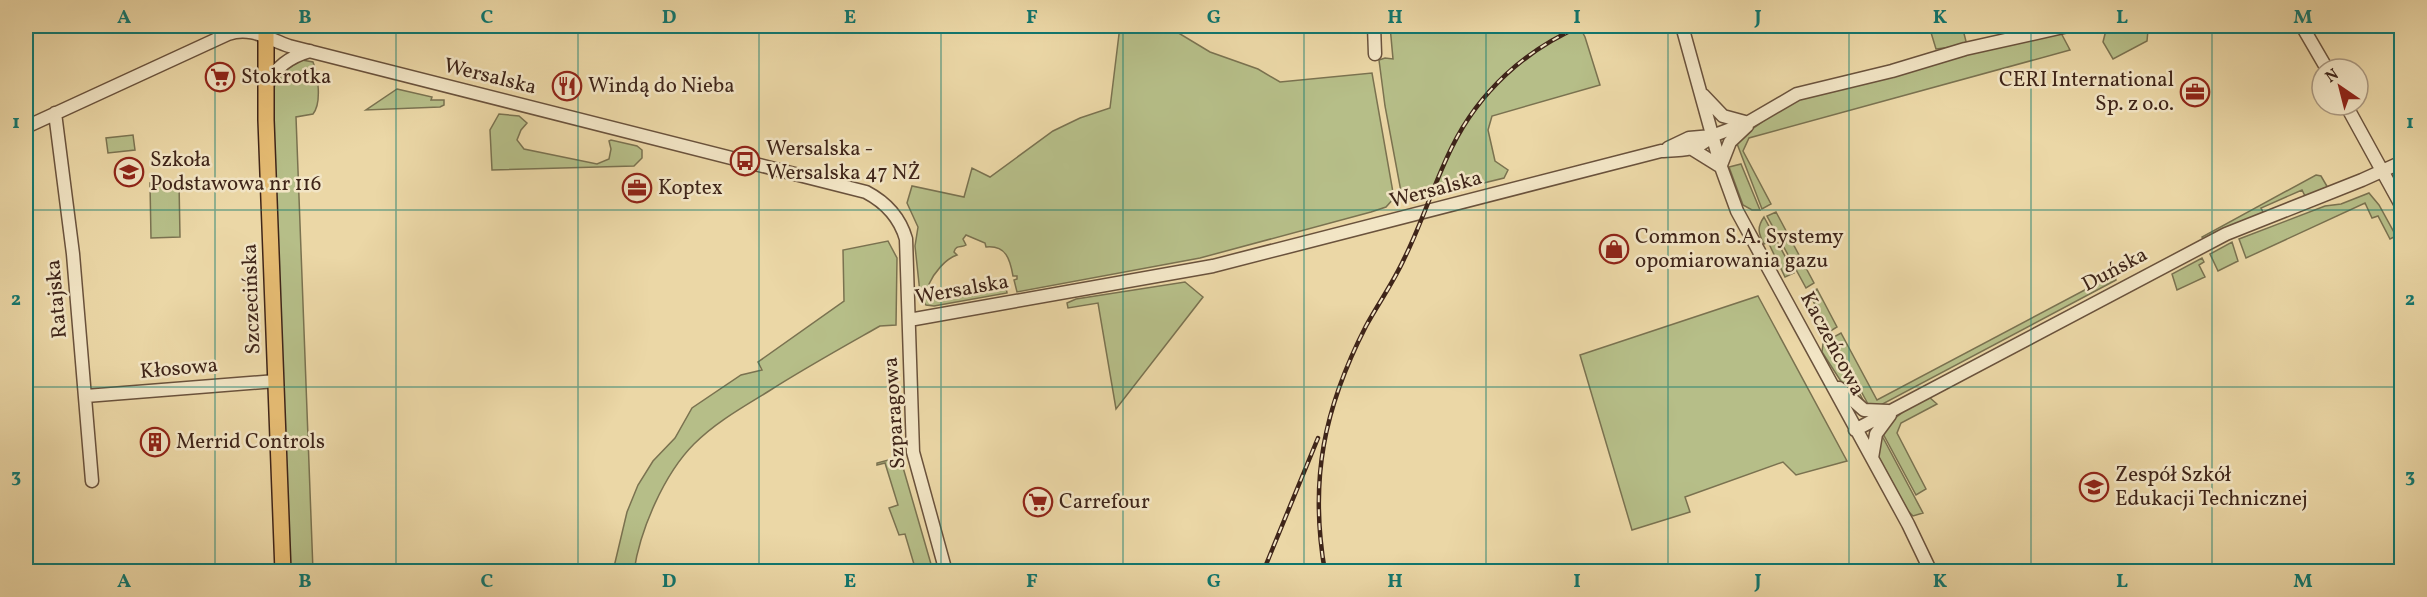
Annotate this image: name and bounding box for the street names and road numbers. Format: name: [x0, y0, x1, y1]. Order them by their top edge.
street label: Wersalska: [441, 51, 539, 103]
street label: Wersalska: [1386, 164, 1486, 216]
street label: Duńska: [2077, 241, 2153, 299]
street label: Szczecińska: [236, 243, 268, 355]
street label: Ratajska: [39, 258, 75, 340]
street label: Wersalska: [913, 267, 1011, 313]
street label: Kaczeńcowa: [1792, 287, 1872, 401]
street label: Kłosowa: [139, 351, 219, 387]
street label: Szparagowa: [877, 356, 913, 470]

